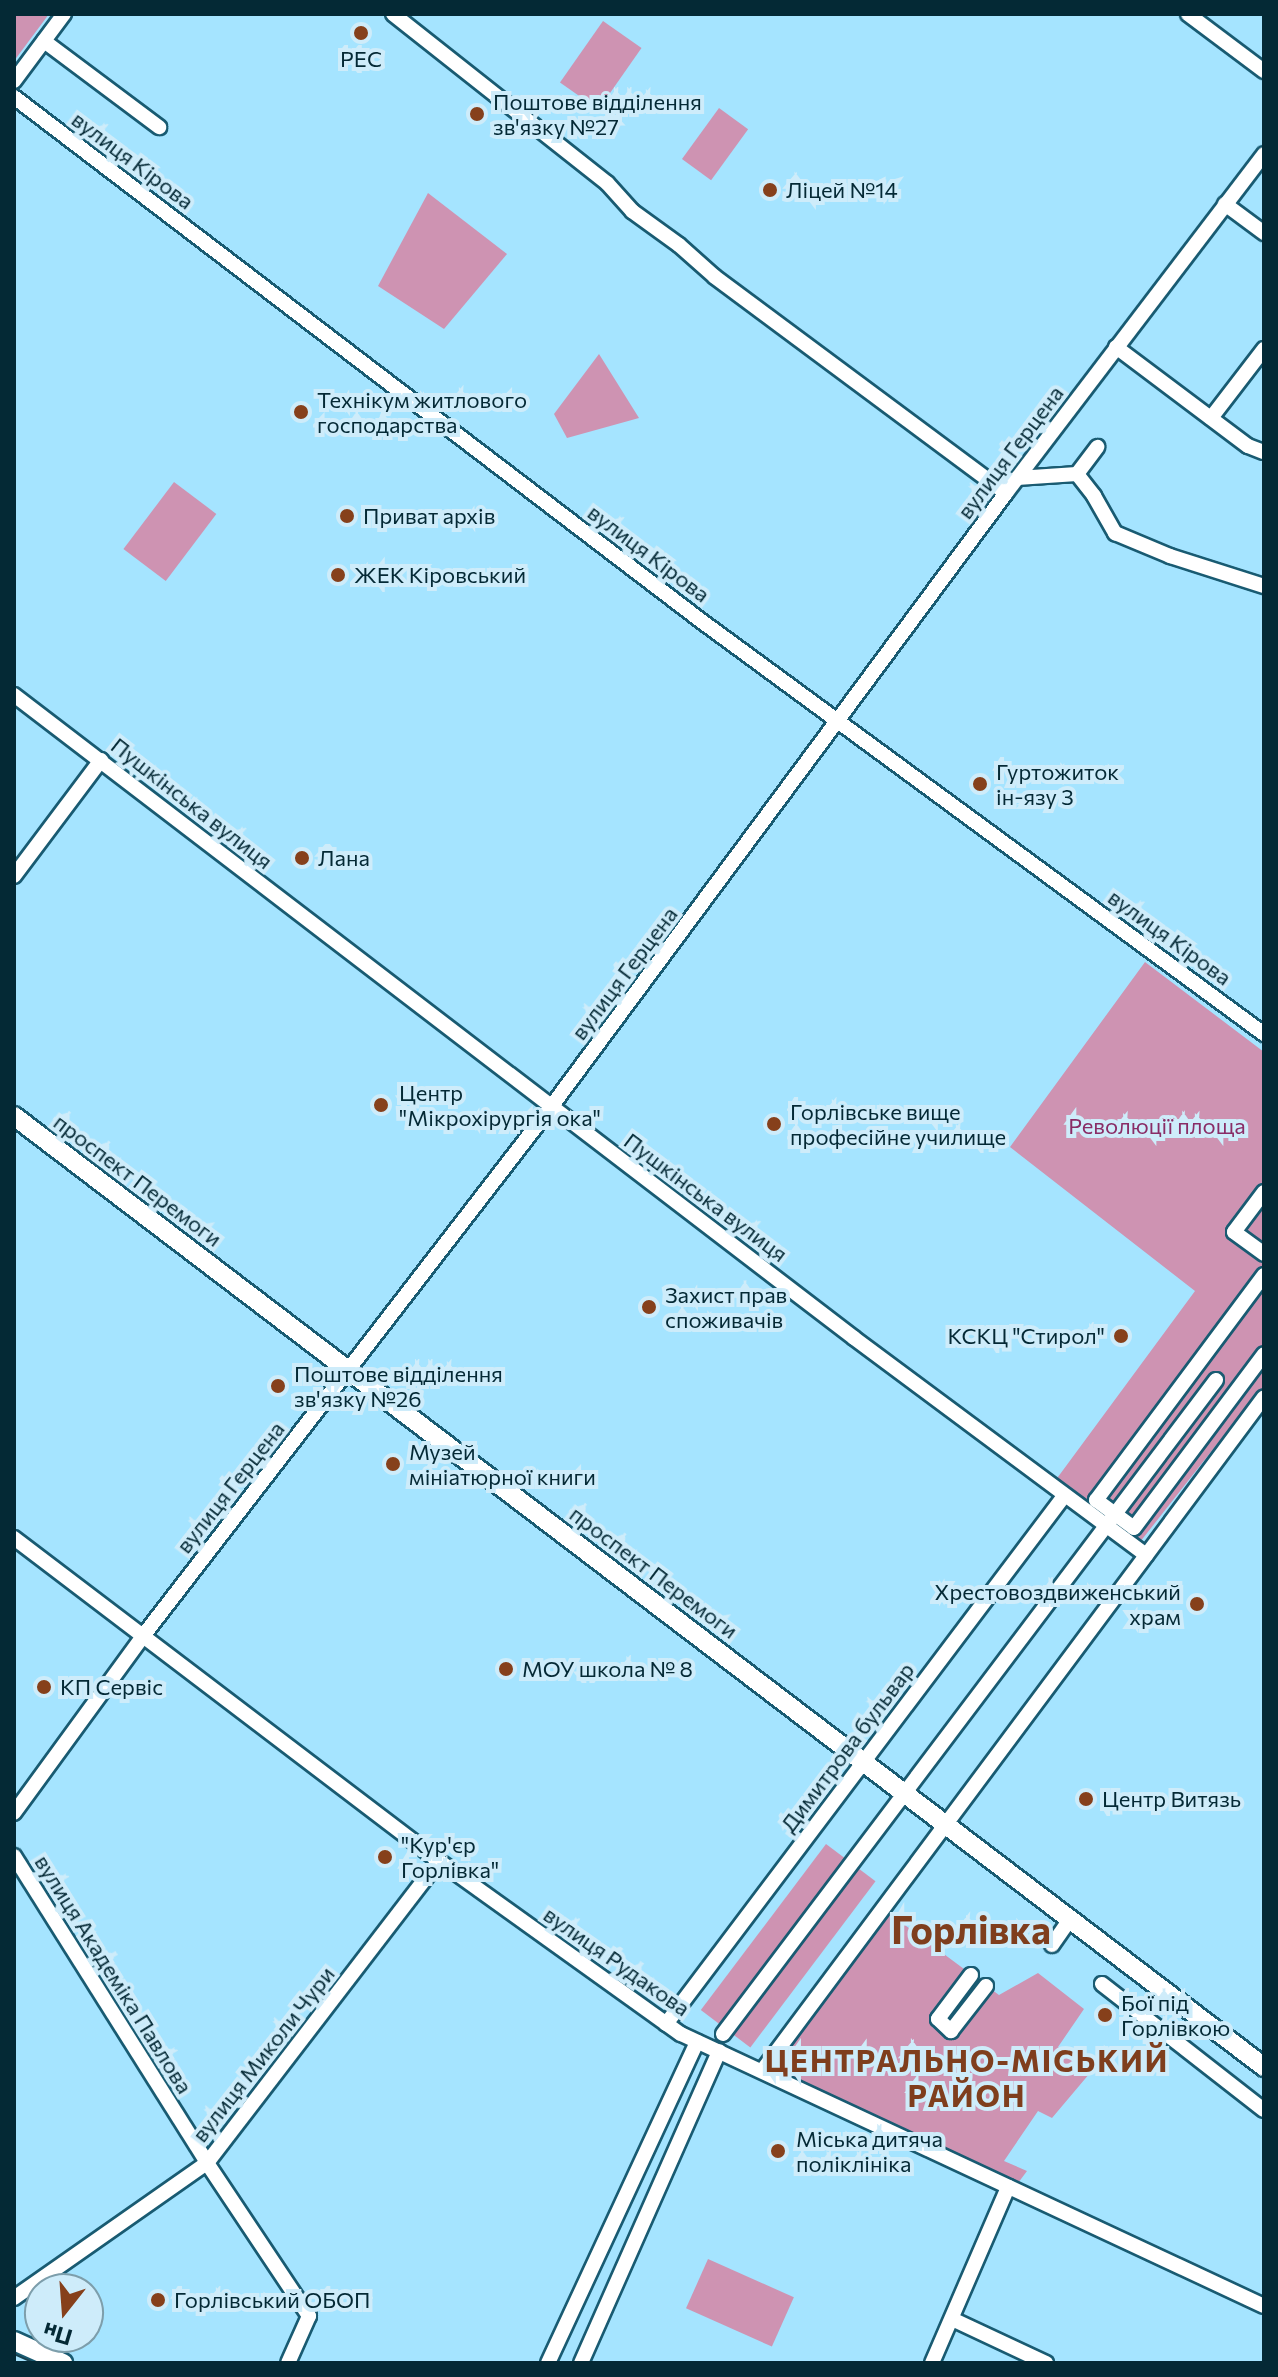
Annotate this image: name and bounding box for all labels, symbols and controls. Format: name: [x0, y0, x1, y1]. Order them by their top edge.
marker: РЕС: [352, 24, 370, 42]
place label: РЕС: [340, 46, 382, 72]
place label: Поштове відділення зв'язку №27: [493, 88, 702, 140]
marker: Поштове відділення зв'язку №27: [468, 105, 486, 123]
street label: вулиця Кірова: [67, 106, 199, 214]
place label: Ліцей №14: [786, 177, 898, 203]
marker: Ліцей №14: [761, 181, 779, 199]
street label: вулиця Герцена: [951, 380, 1069, 524]
place label: Технікум житлового господарства: [317, 386, 527, 438]
marker: Технікум житлового господарства: [292, 403, 310, 421]
street label: вулиця Кірова: [583, 499, 715, 607]
place label: Приват архів: [363, 503, 495, 529]
marker: Приват архів: [338, 507, 356, 525]
place label: ЖЕК Кіровський: [354, 562, 526, 588]
marker: ЖЕК Кіровський: [329, 566, 347, 584]
street label: Пушкінська вулиця: [106, 732, 278, 874]
place label: Гуртожиток ін-язу 3: [996, 758, 1119, 810]
marker: Гуртожиток ін-язу 3: [971, 775, 989, 793]
place label: Лана: [318, 845, 370, 871]
marker: Лана: [293, 849, 311, 867]
street label: вулиця Кірова: [1103, 884, 1237, 990]
street label: вулиця Герцена: [565, 901, 683, 1045]
place label: Центр "Мікрохірургія ока": [399, 1079, 601, 1130]
marker: Центр "Мікрохірургія ока": [370, 1094, 392, 1116]
place label: Горлівське вище професійне училище: [790, 1098, 1006, 1150]
street label: проспект Перемоги: [49, 1108, 227, 1252]
park label: Революції площа: [1068, 1113, 1246, 1139]
marker: Горлівське вище професійне училище: [765, 1115, 783, 1133]
street label: Пушкінська вулиця: [619, 1127, 793, 1267]
place label: Захист прав споживачів: [665, 1281, 787, 1332]
marker: Захист прав споживачів: [640, 1298, 658, 1316]
place label: КСКЦ "Стирол": [948, 1323, 1105, 1349]
marker: КСКЦ "Стирол": [1112, 1327, 1130, 1345]
place label: Поштове відділення зв'язку №26: [294, 1360, 503, 1412]
marker: Поштове відділення зв'язку №26: [269, 1377, 287, 1395]
street label: вулиця Герцена: [170, 1416, 290, 1558]
place label: Музей мініатюрної книги: [409, 1438, 596, 1490]
marker: Музей мініатюрної книги: [384, 1455, 402, 1473]
street label: проспект Перемоги: [565, 1500, 743, 1644]
place label: Хрестовоздвиженський храм: [935, 1578, 1181, 1630]
marker: Хрестовоздвиженський храм: [1188, 1595, 1206, 1613]
place label: МОУ школа № 8: [522, 1656, 693, 1682]
street label: Димитрова бульвар: [775, 1657, 919, 1837]
marker: МОУ школа № 8: [497, 1660, 515, 1678]
place label: КП Сервіс: [60, 1674, 163, 1700]
marker: КП Сервіс: [35, 1678, 53, 1696]
place label: Центр Витязь: [1102, 1786, 1241, 1812]
marker: Центр Витязь: [1077, 1790, 1095, 1808]
place label: "Кур'єр Горлівка": [401, 1831, 499, 1882]
marker: "Кур'єр Горлівка": [376, 1848, 394, 1866]
street label: вулиця Академіка Павлова: [30, 1850, 198, 2098]
street label: вулиця Рудакова: [539, 1901, 695, 2021]
district label: Горлівка: [891, 1906, 1051, 1952]
street label: вулиця Миколи Чури: [186, 1961, 340, 2147]
place label: Бої під Горлівкою: [1121, 1989, 1230, 2040]
marker: Бої під Горлівкою: [1096, 2006, 1114, 2024]
district label: ЦЕНТРАЛЬНО-МІСЬКИЙ РАЙОН: [765, 2042, 1169, 2112]
place label: Міська дитяча поліклініка: [796, 2125, 943, 2176]
marker: Міська дитяча поліклініка: [767, 2140, 789, 2162]
north arrow: [24, 2273, 104, 2353]
place label: Горлівський ОБОП: [174, 2287, 370, 2313]
marker: Горлівський ОБОП: [149, 2291, 167, 2309]
text: Пн: [40, 2317, 75, 2352]

